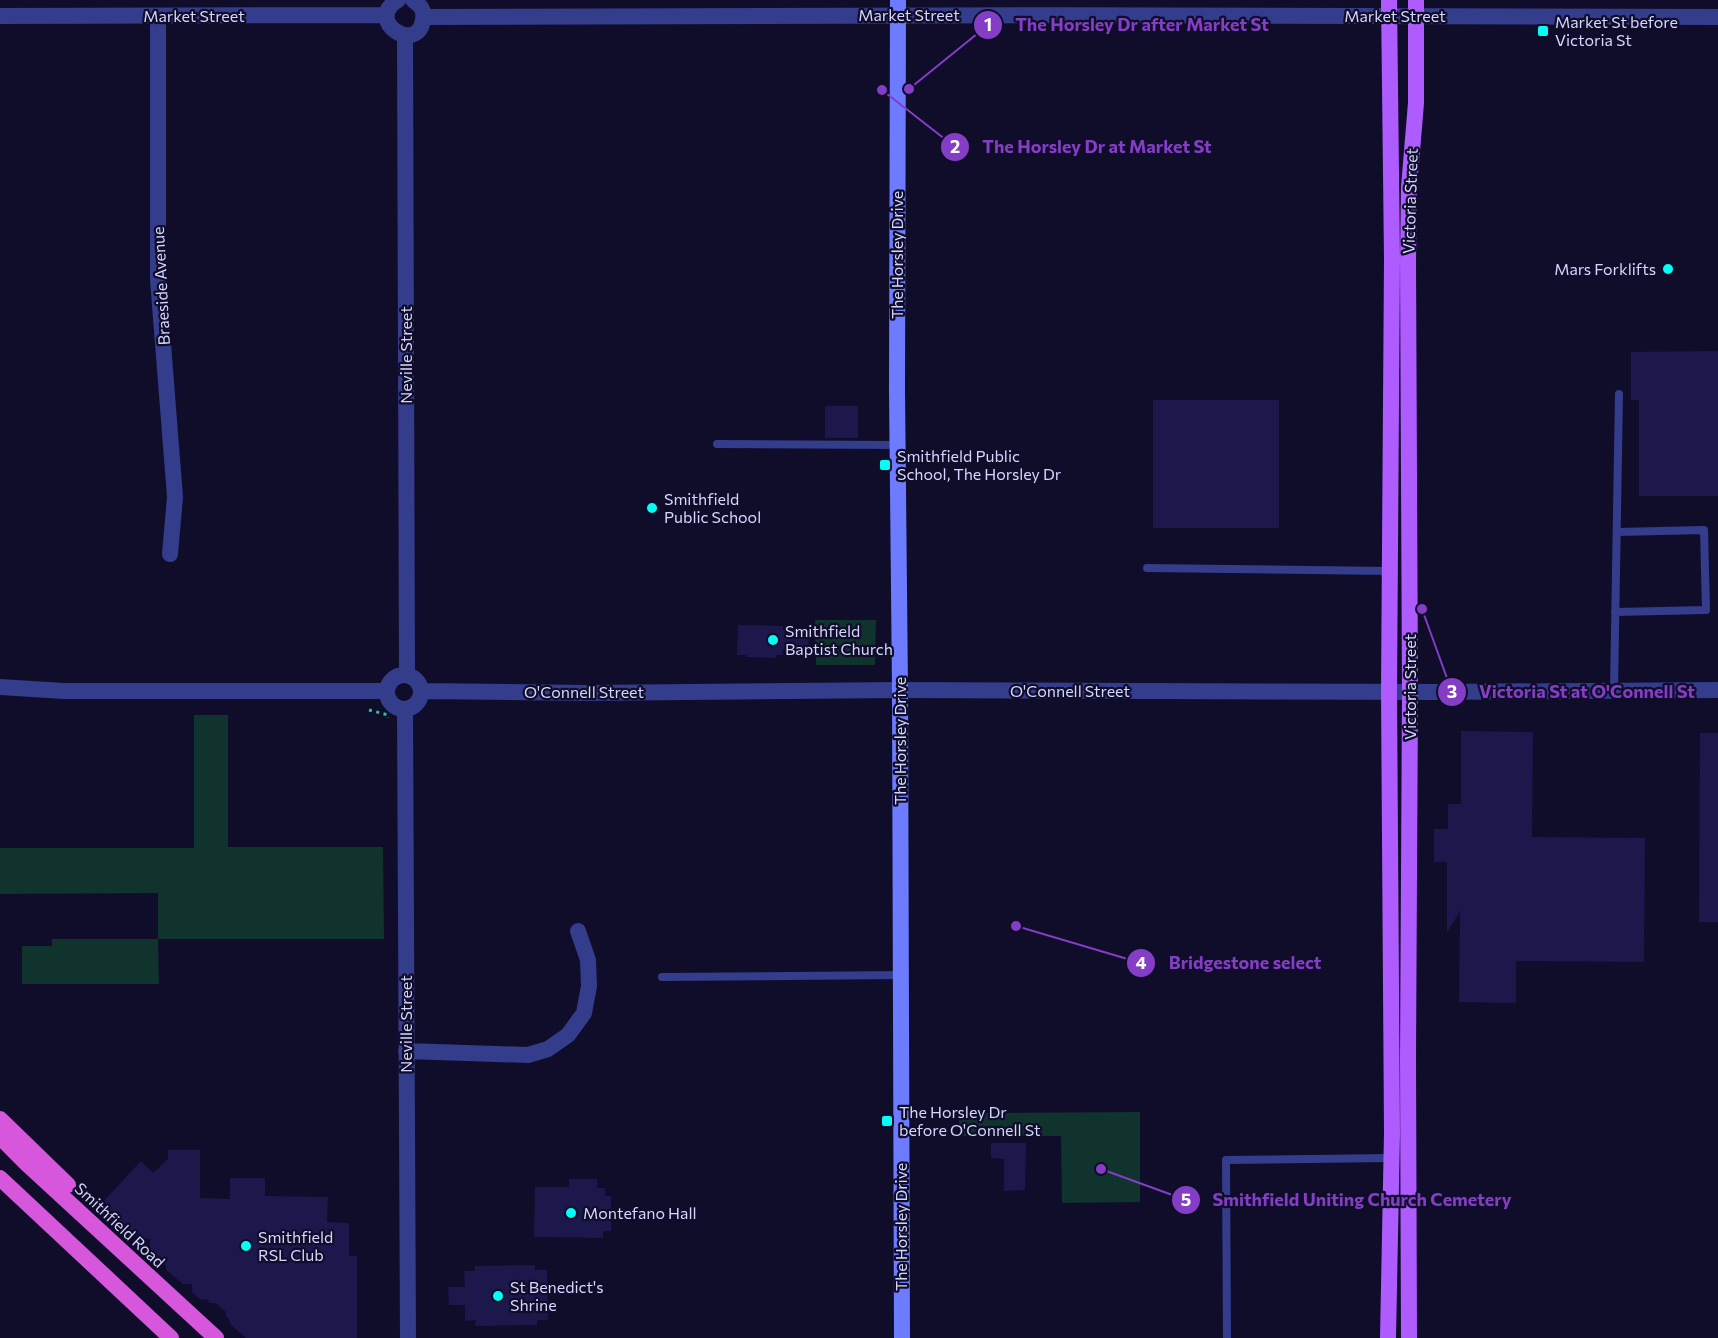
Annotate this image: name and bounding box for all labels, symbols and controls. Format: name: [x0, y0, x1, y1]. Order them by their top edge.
street label: Market Street: [858, 5, 960, 24]
street label: Market Street: [143, 6, 245, 25]
street label: Market Street: [1344, 6, 1446, 25]
callout: The Horsley Dr after Market St: [973, 7, 1281, 43]
place label: Market St before Victoria St: [1555, 12, 1678, 49]
text: 1: [984, 13, 992, 35]
text: The Horsley Dr after Market St: [1015, 13, 1269, 35]
marker: Market St before Victoria St: [1536, 24, 1550, 38]
callout: The Horsley Dr at Market St: [940, 129, 1224, 165]
text: 2: [950, 135, 960, 157]
text: The Horsley Dr at Market St: [982, 135, 1212, 157]
street label: Victoria Street: [1398, 147, 1421, 254]
street label: The Horsley Drive: [887, 191, 906, 319]
street label: Braeside Avenue: [148, 226, 173, 346]
place label: Mars Forklifts: [1554, 259, 1656, 278]
marker: Mars Forklifts: [1661, 262, 1675, 276]
street label: Neville Street: [396, 306, 415, 404]
place label: Smithfield Public School, The Horsley Dr: [897, 446, 1062, 483]
marker: Smithfield Public School, The Horsley Dr: [878, 458, 892, 472]
place label: Smithfield Public School: [664, 489, 761, 526]
marker: Smithfield Public School: [645, 501, 659, 515]
place label: Smithfield Baptist Church: [785, 621, 893, 658]
marker: Smithfield Baptist Church: [766, 633, 780, 647]
street label: Victoria Street: [1400, 633, 1419, 740]
callout: Victoria St at O'Connell St: [1437, 674, 1707, 710]
street label: The Horsley Drive: [890, 677, 909, 805]
text: 3: [1447, 680, 1457, 702]
text: Victoria St at O'Connell St: [1479, 680, 1695, 702]
street label: O'Connell Street: [1010, 681, 1130, 700]
street label: O'Connell Street: [524, 682, 644, 701]
callout: Bridgestone select: [1126, 945, 1333, 981]
text: 4: [1135, 951, 1147, 973]
text: Bridgestone select: [1169, 951, 1322, 973]
street label: Neville Street: [396, 975, 415, 1073]
place label: The Horsley Dr before O'Connell St: [899, 1102, 1041, 1139]
marker: The Horsley Dr before O'Connell St: [880, 1114, 894, 1128]
street label: The Horsley Drive: [891, 1163, 910, 1291]
street label: Smithfield Road: [72, 1178, 169, 1271]
callout: Smithfield Uniting Church Cemetery: [1171, 1182, 1524, 1218]
text: 5: [1181, 1188, 1191, 1210]
text: Smithfield Uniting Church Cemetery: [1212, 1188, 1512, 1210]
place label: Montefano Hall: [583, 1203, 697, 1222]
marker: Montefano Hall: [564, 1206, 578, 1220]
place label: Smithfield RSL Club: [258, 1227, 333, 1264]
marker: Smithfield RSL Club: [239, 1239, 253, 1253]
place label: St Benedict's Shrine: [510, 1277, 604, 1314]
marker: St Benedict's Shrine: [491, 1289, 505, 1303]

